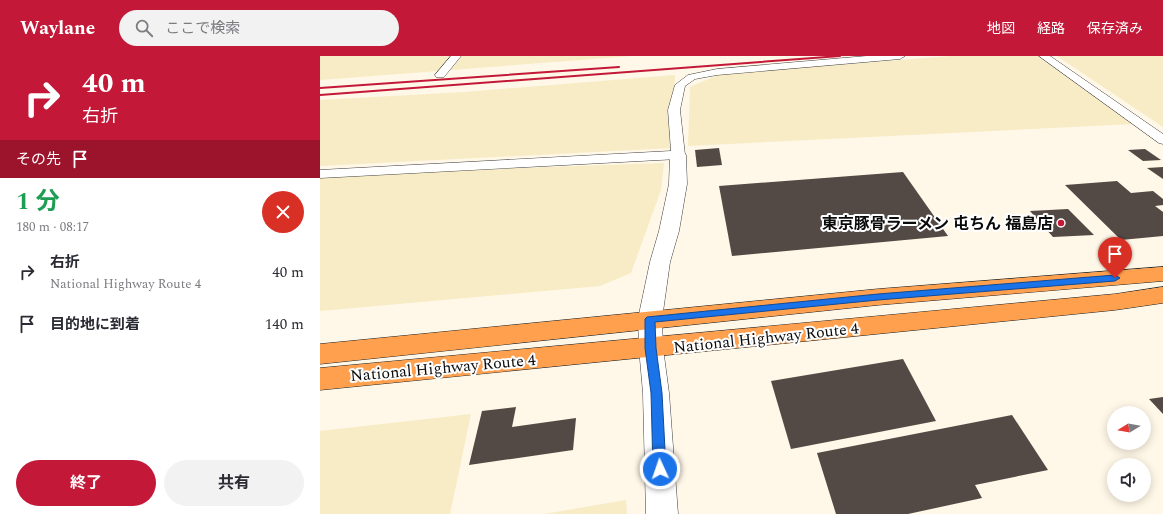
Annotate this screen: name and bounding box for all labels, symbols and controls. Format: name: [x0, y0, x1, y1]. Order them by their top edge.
search box: [119, 10, 399, 46]
text: Waylane: [20, 14, 95, 43]
icon: search: [133, 17, 155, 39]
text: ここで検索: [165, 17, 240, 40]
text: 地図: [987, 18, 1015, 39]
text: 経路: [1037, 18, 1065, 39]
text: 保存済み: [1087, 18, 1143, 39]
text: 40 m: [82, 62, 146, 105]
icon: right: [16, 72, 68, 124]
text: 右折: [82, 103, 118, 130]
text: その先: [16, 148, 61, 171]
icon: arrive: [69, 148, 91, 170]
text: 1 分: [16, 184, 59, 220]
button: close: [262, 191, 304, 233]
place label: 東京豚骨ラーメン 屯ちん 福島店: [822, 212, 1053, 236]
text: 180 m · 08:17: [16, 217, 89, 237]
marker: 東京豚骨ラーメン 屯ちん 福島店: [1056, 218, 1066, 228]
pin: [1098, 237, 1132, 278]
icon: arrive: [1104, 243, 1126, 265]
text: 右折: [50, 251, 80, 274]
icon: right: [16, 261, 38, 283]
text: 40 m: [272, 261, 304, 284]
text: National Highway Route 4: [50, 274, 201, 294]
icon: arrive: [16, 313, 38, 335]
text: 目的地に到着: [50, 313, 140, 336]
text: 140 m: [265, 313, 304, 336]
street label: National Highway Route 4: [672, 316, 860, 360]
street label: National Highway Route 4: [349, 348, 537, 388]
north arrow: [1107, 406, 1151, 450]
map controls: [1107, 406, 1151, 502]
position arrow: [639, 448, 681, 490]
button: sound: [1107, 458, 1151, 502]
button: 終了: [16, 460, 156, 506]
button: 共有: [164, 460, 304, 506]

